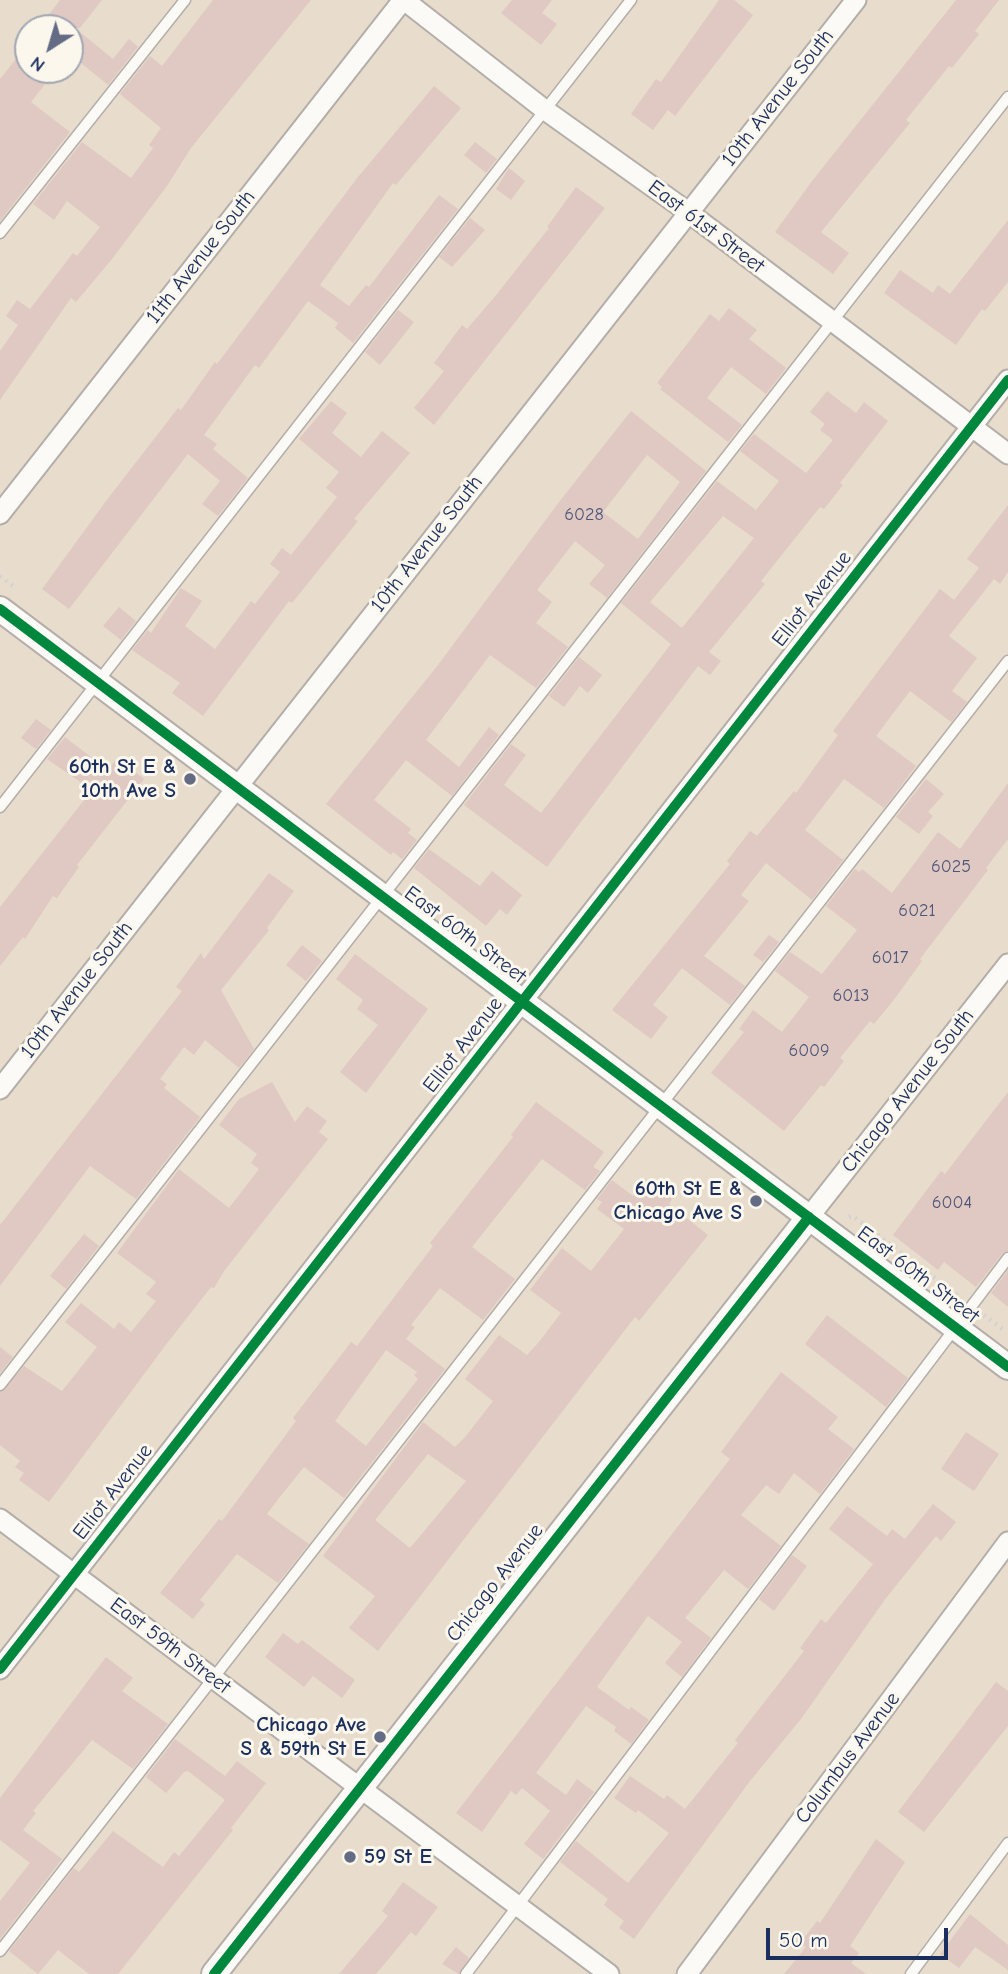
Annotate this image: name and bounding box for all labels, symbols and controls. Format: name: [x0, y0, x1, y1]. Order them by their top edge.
north arrow: [14, 14, 84, 84]
street label: 10th Avenue South: [717, 24, 839, 172]
text: N: [26, 52, 49, 77]
street label: East 61st Street: [643, 175, 769, 279]
street label: 11th Avenue South: [141, 185, 261, 329]
street label: 10th Avenue South: [366, 470, 488, 618]
house number: 6028: [564, 504, 604, 526]
street label: Elliot Avenue: [767, 546, 857, 652]
place label: 60th St E & 10th Ave S: [69, 754, 176, 804]
marker: 60th St E & 10th Ave S: [182, 771, 198, 787]
house number: 6025: [931, 856, 971, 878]
street label: East 60th Street: [399, 881, 531, 989]
house number: 6021: [898, 900, 936, 922]
street label: 10th Avenue South: [16, 916, 138, 1064]
house number: 6017: [872, 947, 908, 969]
house number: 6013: [833, 985, 869, 1007]
street label: Elliot Avenue: [418, 992, 508, 1098]
street label: Chicago Avenue South: [836, 1004, 980, 1178]
house number: 6009: [788, 1040, 830, 1062]
place label: 60th St E & Chicago Ave S: [613, 1176, 742, 1226]
house number: 6004: [932, 1192, 972, 1214]
marker: 60th St E & Chicago Ave S: [748, 1193, 764, 1209]
street label: East 60th Street: [852, 1221, 984, 1329]
street label: Elliot Avenue: [68, 1439, 158, 1545]
street label: Chicago Avenue: [441, 1519, 549, 1647]
street label: East 59th Street: [105, 1592, 235, 1700]
street label: Columbus Avenue: [790, 1687, 906, 1829]
place label: Chicago Ave S & 59th St E: [241, 1712, 366, 1762]
marker: Chicago Ave S & 59th St E: [372, 1729, 388, 1745]
place label: 59 St E: [364, 1844, 432, 1870]
marker: 59 St E: [342, 1849, 358, 1865]
scale bar: [770, 1914, 952, 1958]
text: 50 m: [779, 1928, 828, 1952]

